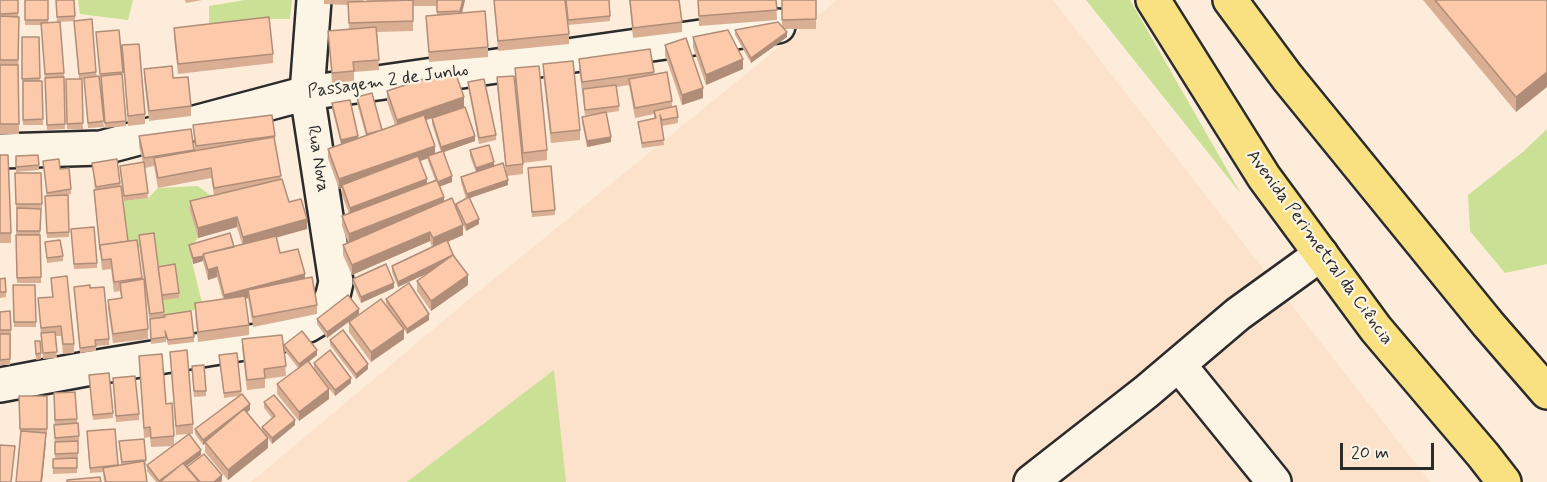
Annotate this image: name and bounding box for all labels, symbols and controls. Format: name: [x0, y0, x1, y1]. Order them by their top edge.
street label: Passagem 2 de Junho: [306, 60, 470, 104]
street label: Rua Nova: [301, 124, 333, 194]
street label: Avenida Perimetral da Ciência: [1241, 146, 1397, 350]
scale bar: [1343, 431, 1438, 469]
text: 20 m: [1351, 441, 1389, 465]

